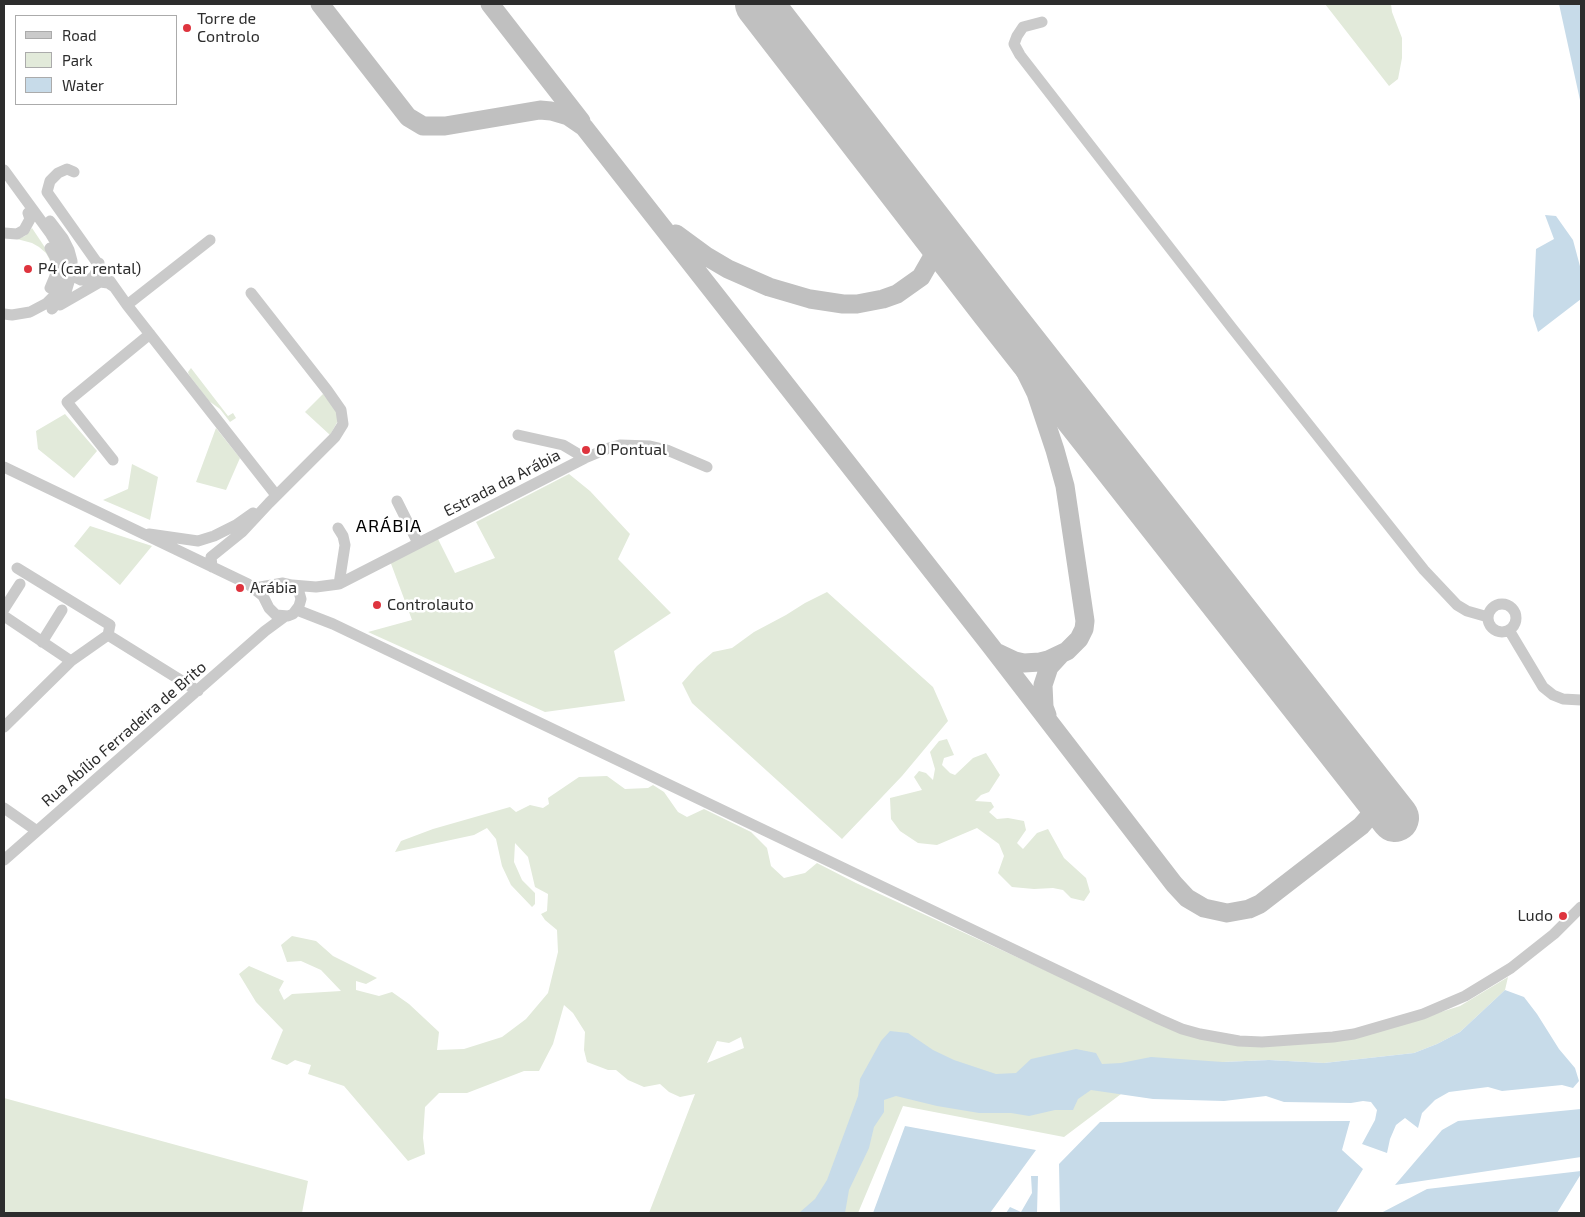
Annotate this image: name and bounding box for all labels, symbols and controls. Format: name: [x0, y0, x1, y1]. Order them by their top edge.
place label: Torre de Controlo: [197, 9, 260, 47]
legend: [15, 15, 178, 105]
marker: Torre de Controlo: [181, 22, 193, 34]
text: Road: [62, 26, 97, 44]
text: Park: [62, 51, 93, 69]
text: Water: [62, 76, 104, 94]
place label: P4 (car rental): [38, 259, 141, 279]
marker: P4 (car rental): [22, 263, 34, 275]
place label: O Pontual: [596, 440, 667, 460]
marker: O Pontual: [580, 444, 592, 456]
street label: Estrada da Arábia: [440, 445, 564, 521]
district label: ARÁBIA: [355, 515, 423, 537]
place label: Arábia: [250, 578, 297, 598]
marker: Arábia: [234, 582, 246, 594]
place label: Controlauto: [387, 595, 474, 615]
marker: Controlauto: [371, 599, 383, 611]
street label: Rua Abílio Ferradeira de Brito: [38, 657, 210, 811]
place label: Ludo: [1517, 906, 1553, 926]
marker: Ludo: [1557, 910, 1569, 922]

